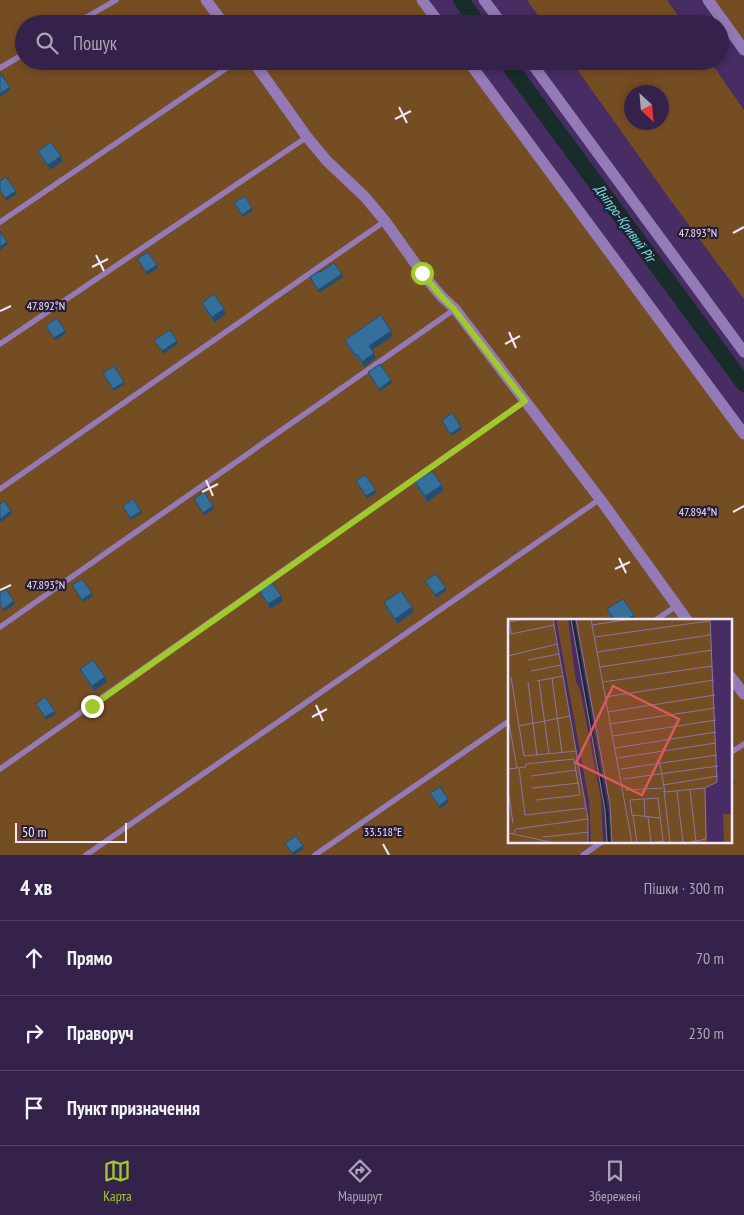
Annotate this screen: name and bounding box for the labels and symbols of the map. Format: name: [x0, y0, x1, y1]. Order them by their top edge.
north arrow: [624, 85, 669, 130]
water label: Дніпро-Кривий Ріг: [590, 179, 661, 267]
text: 47.893°N: [679, 225, 717, 240]
route start: [411, 262, 434, 285]
text: 47.892°N: [27, 298, 65, 313]
text: 47.894°N: [679, 504, 717, 519]
text: 47.893°N: [27, 577, 65, 592]
inset map: [508, 619, 732, 842]
route end: [81, 695, 104, 718]
scale bar: [15, 820, 128, 843]
text: 33.518°E: [364, 824, 402, 839]

